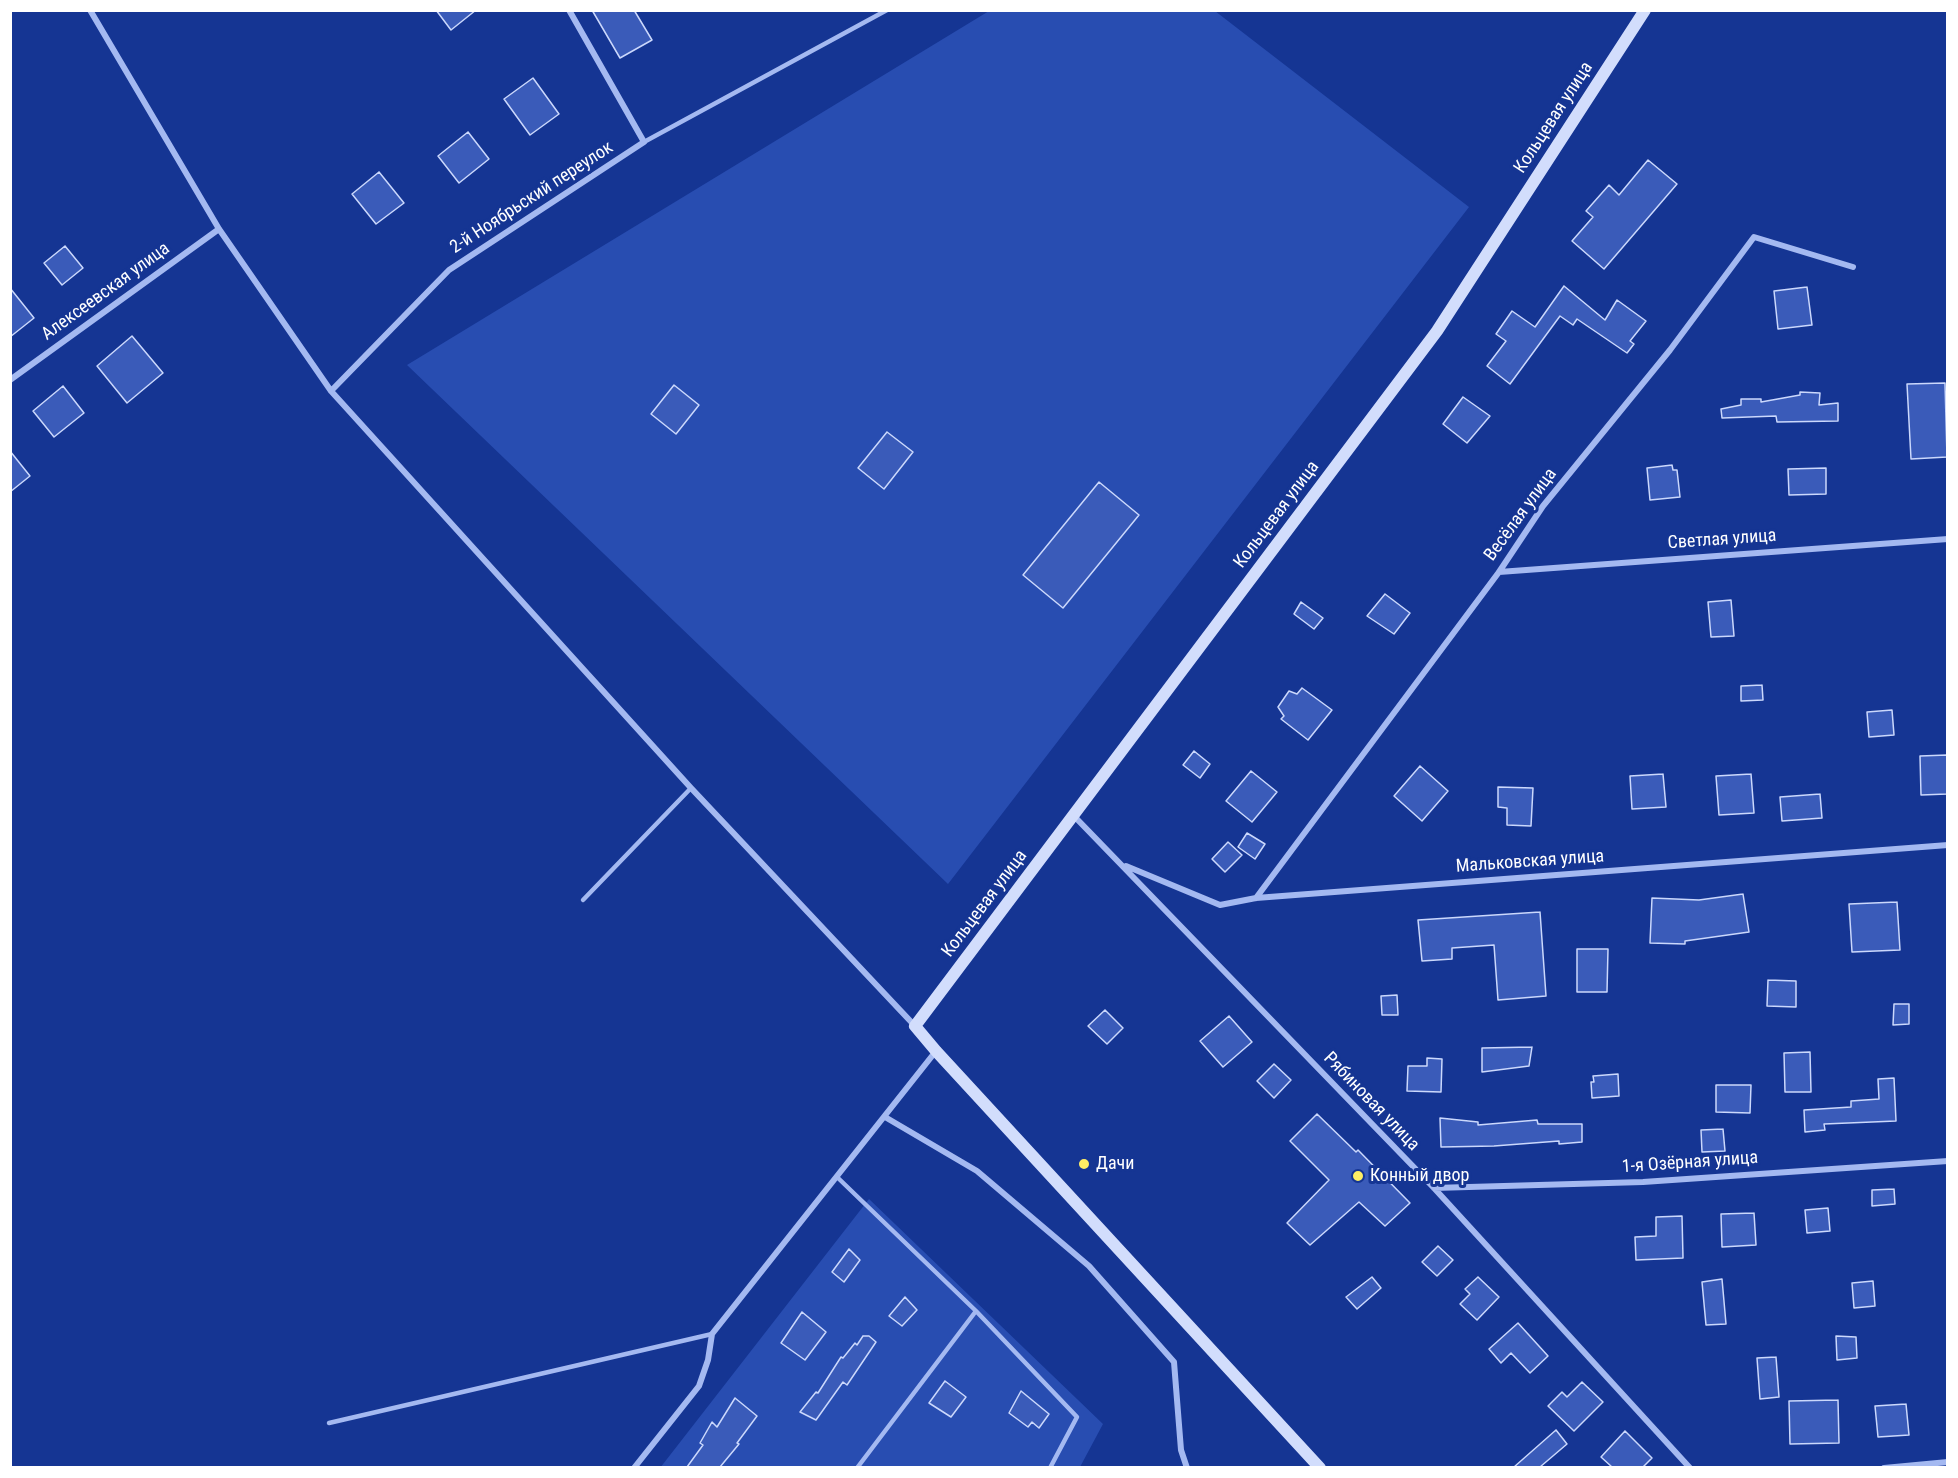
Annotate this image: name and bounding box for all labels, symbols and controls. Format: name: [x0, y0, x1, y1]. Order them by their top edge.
street label: Кольцевая улица: [1510, 58, 1598, 178]
street label: 2-й Ноябрьский переулок: [447, 137, 617, 259]
street label: Алексеевская улица: [38, 238, 174, 346]
street label: Кольцевая улица: [1230, 457, 1324, 573]
street label: Весёлая улица: [1480, 464, 1562, 566]
street label: Светлая улица: [1667, 525, 1777, 555]
street label: Кольцевая улица: [938, 846, 1032, 962]
street label: Мальковская улица: [1455, 846, 1605, 878]
street label: Рябиновая улица: [1319, 1048, 1423, 1156]
street label: 1-я Озёрная улица: [1621, 1147, 1759, 1179]
place label: Дачи: [1096, 1153, 1134, 1175]
marker: Дачи: [1077, 1157, 1091, 1171]
place label: Конный двор: [1370, 1165, 1469, 1187]
marker: Конный двор: [1351, 1169, 1365, 1183]

